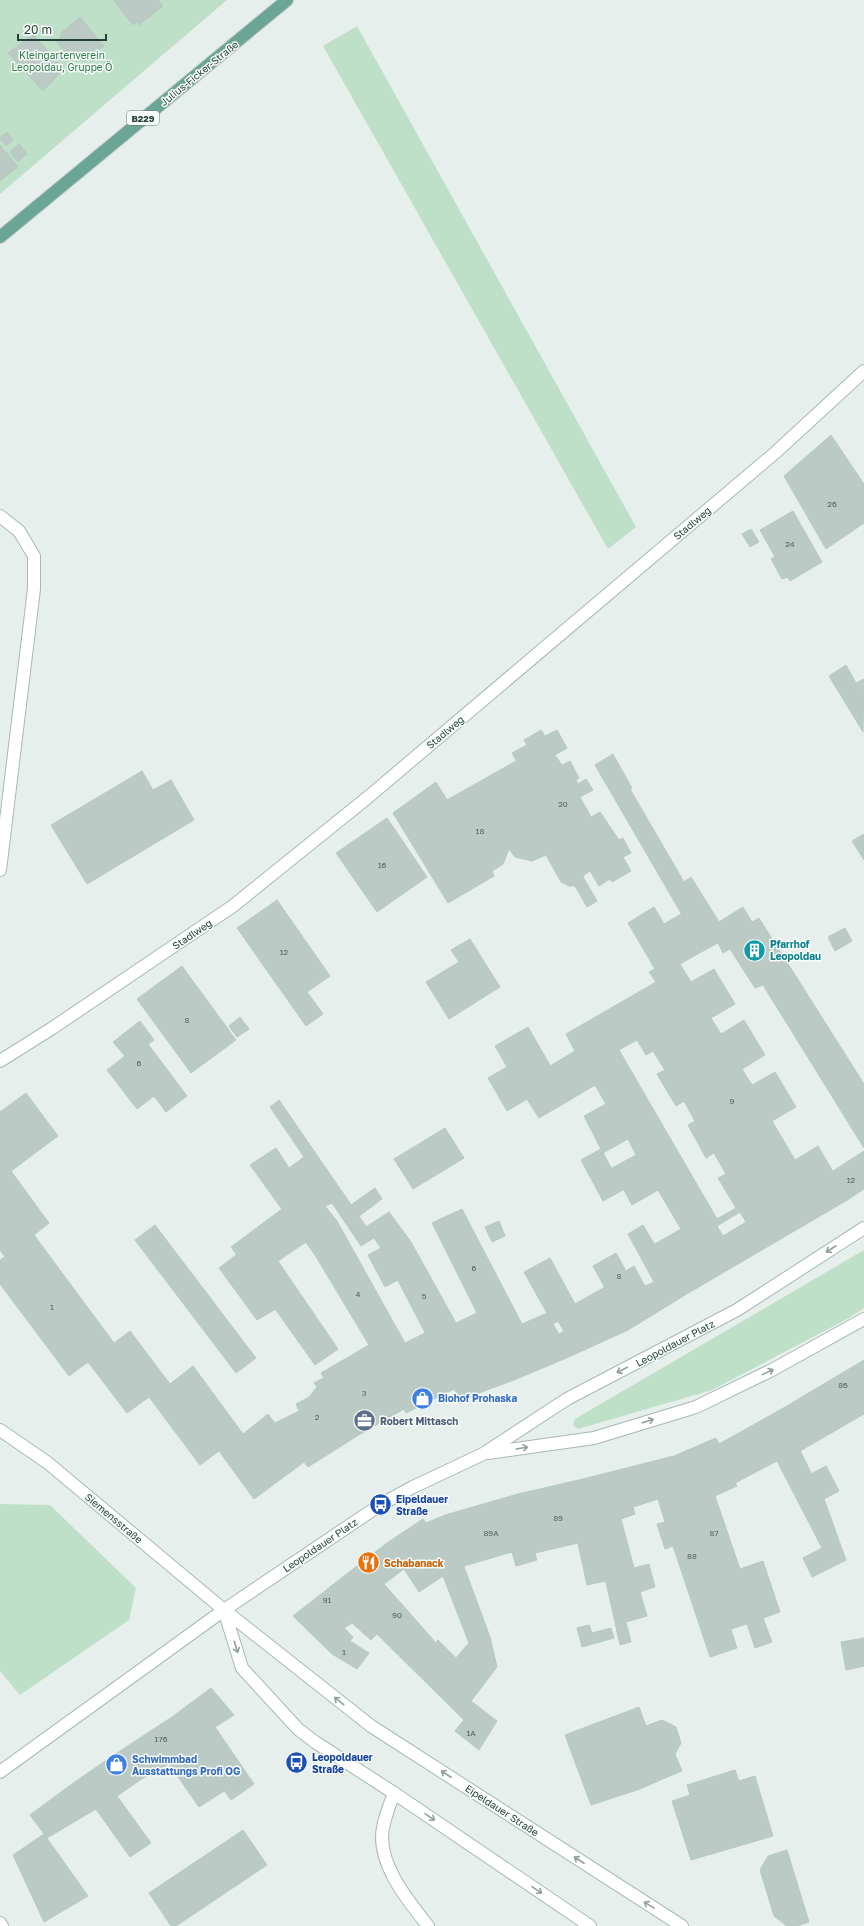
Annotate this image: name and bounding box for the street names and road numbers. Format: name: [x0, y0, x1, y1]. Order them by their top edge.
street label: Julius-Ficker-Straße: [158, 38, 240, 108]
road number: B229: [127, 111, 159, 125]
street label: Stadlweg: [671, 504, 713, 542]
street label: Stadlweg: [424, 713, 466, 751]
street label: Stadlweg: [170, 916, 214, 952]
street label: Leopoldauer Platz: [634, 1317, 716, 1369]
street label: Siemensstraße: [83, 1490, 145, 1546]
street label: Leopoldauer Platz: [280, 1516, 360, 1574]
street label: Eipeldauer Straße: [463, 1782, 541, 1838]

